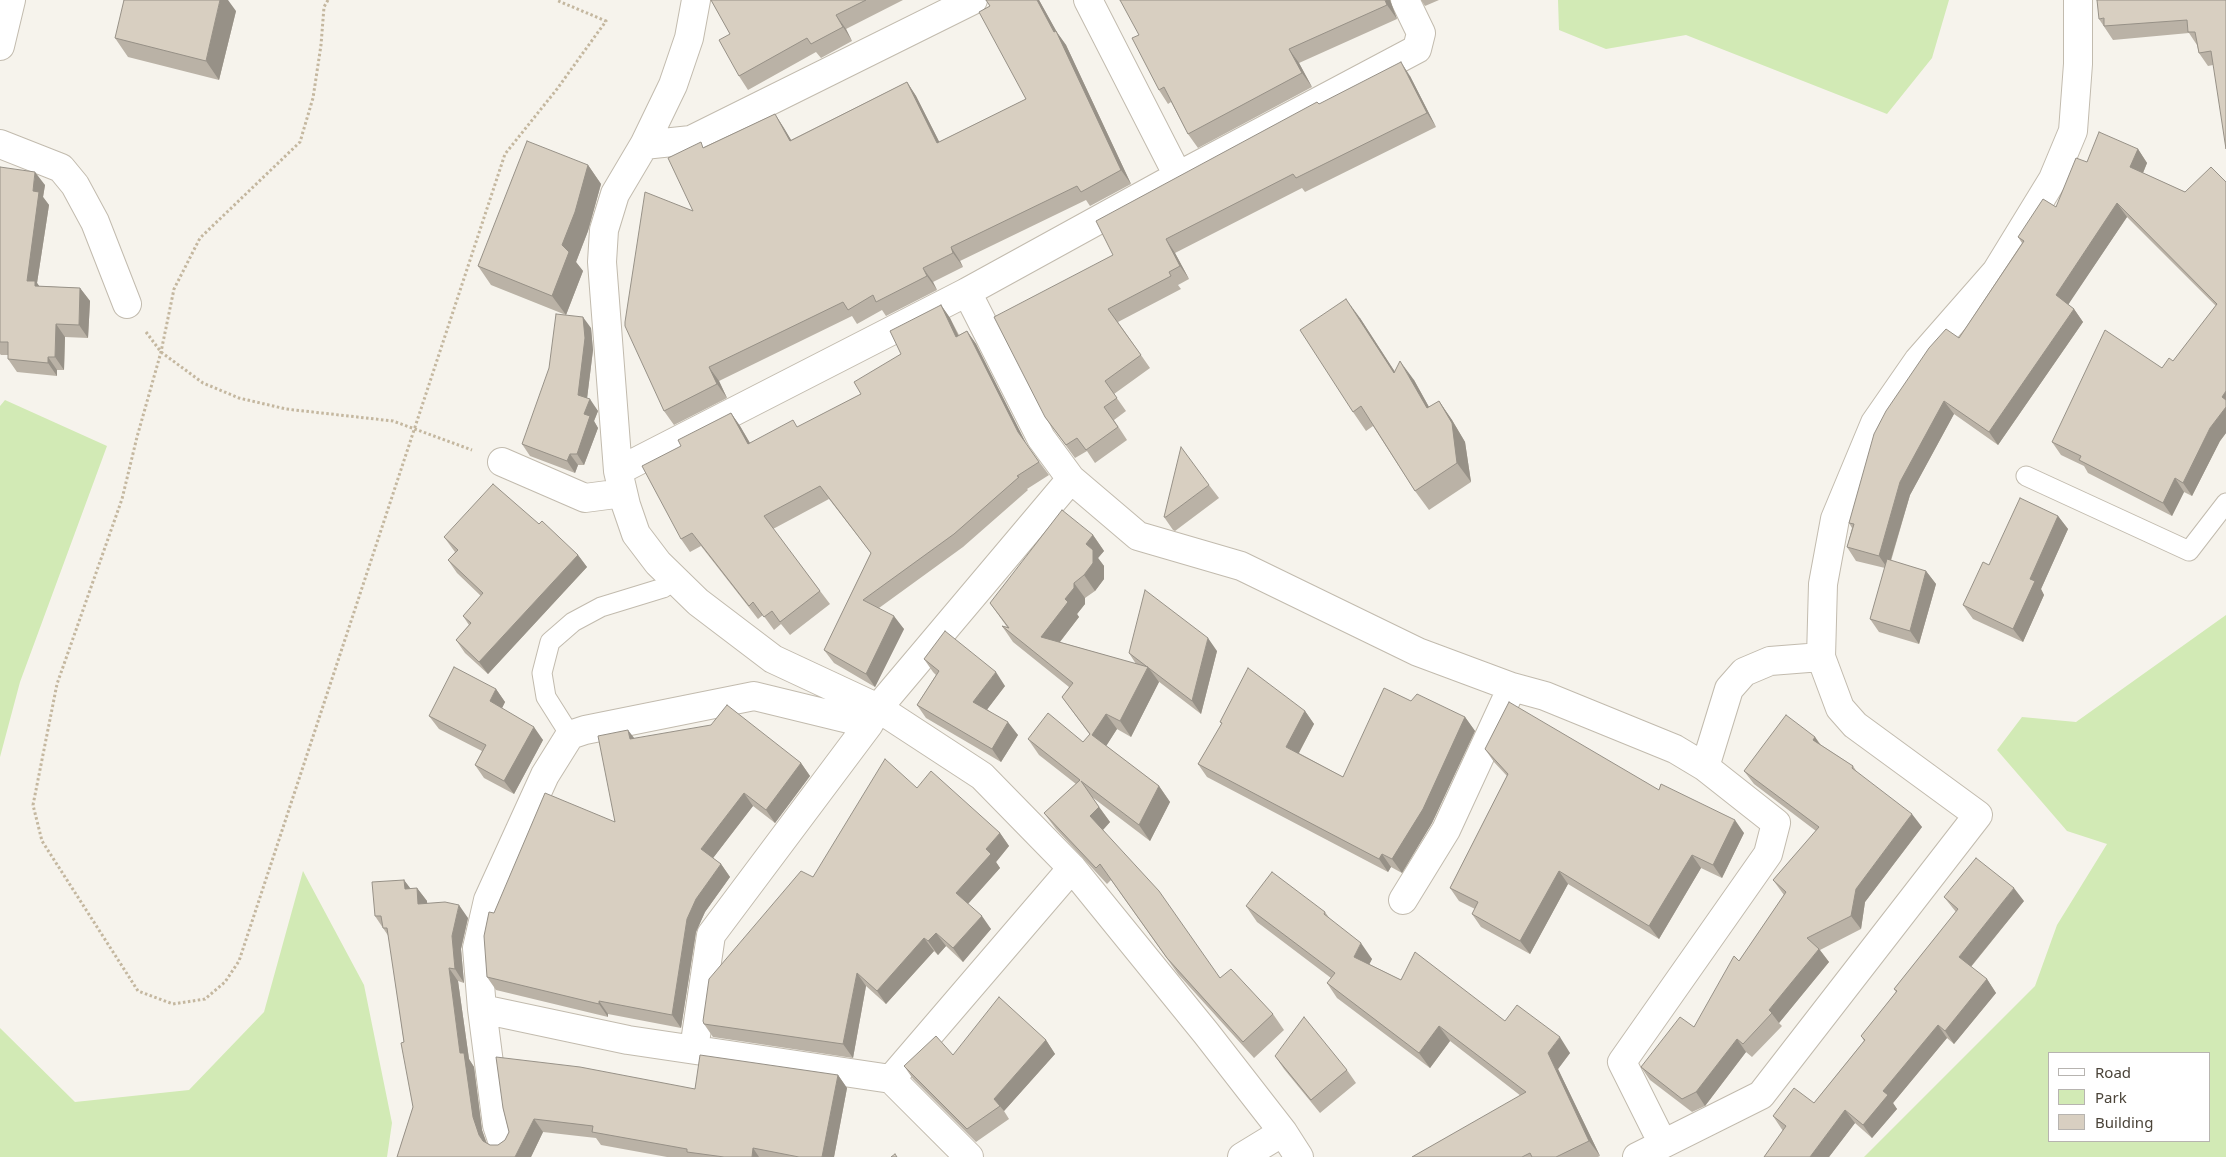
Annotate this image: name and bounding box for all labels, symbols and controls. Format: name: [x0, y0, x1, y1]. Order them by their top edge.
legend: [2048, 1052, 2211, 1142]
text: Road: [2095, 1062, 2131, 1082]
text: Park: [2095, 1087, 2127, 1107]
text: Building: [2095, 1112, 2153, 1132]

